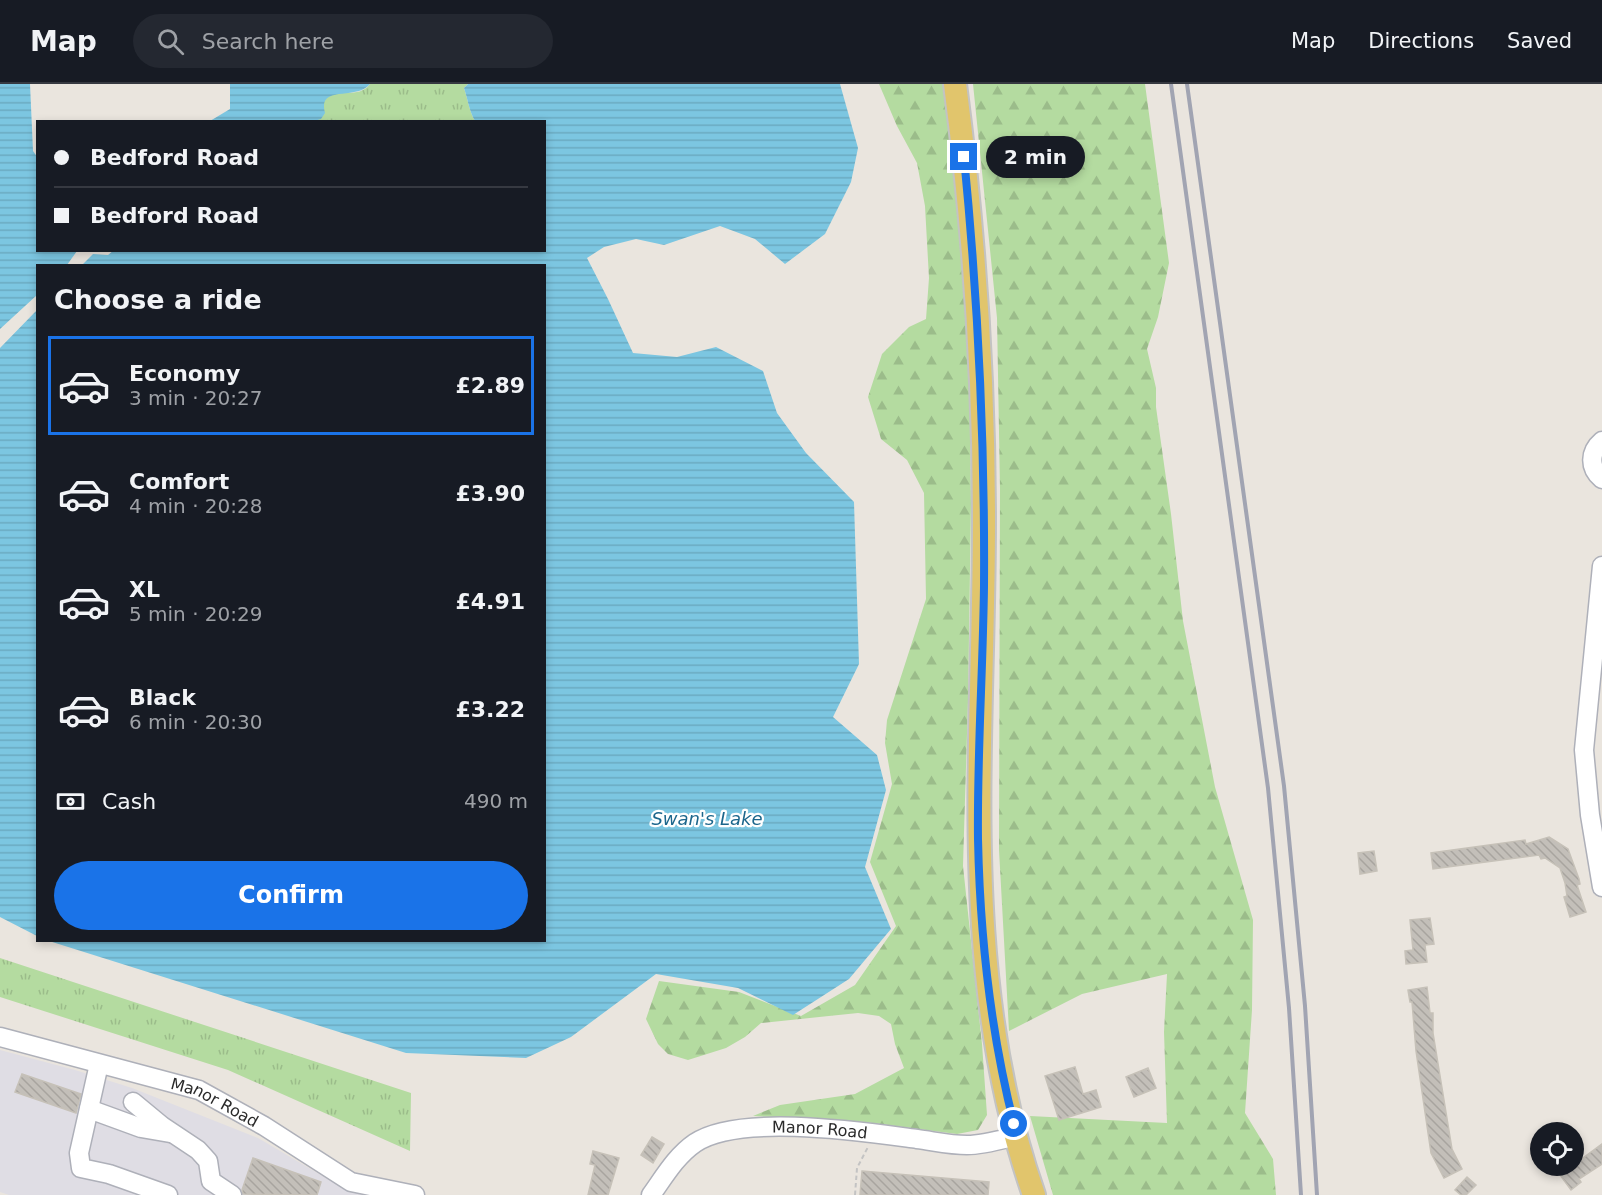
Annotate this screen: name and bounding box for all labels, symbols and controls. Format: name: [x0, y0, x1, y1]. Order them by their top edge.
search box: [133, 14, 553, 68]
text: Map: [30, 25, 97, 58]
icon: search: [154, 25, 187, 58]
text: Search here: [202, 29, 334, 54]
text: Map: [1291, 29, 1335, 53]
text: Directions: [1368, 29, 1474, 53]
text: Saved: [1507, 29, 1572, 53]
callout: 2 min: [985, 136, 1084, 178]
route end: [950, 143, 977, 170]
text: Bedford Road: [90, 145, 259, 170]
text: 2 min: [1004, 145, 1067, 169]
text: Bedford Road: [90, 203, 259, 228]
text: Choose a ride: [54, 284, 262, 315]
icon: car: [57, 359, 111, 413]
text: Economy: [129, 361, 240, 386]
text: £2.89: [455, 373, 525, 398]
text: 3 min · 20:27: [129, 386, 263, 410]
icon: car: [57, 467, 111, 521]
text: Comfort: [129, 469, 229, 494]
text: £3.90: [455, 481, 525, 506]
text: 4 min · 20:28: [129, 494, 263, 518]
icon: car: [57, 575, 111, 629]
text: XL: [129, 577, 160, 602]
text: £4.91: [455, 589, 525, 614]
text: 5 min · 20:29: [129, 602, 263, 626]
icon: car: [57, 683, 111, 737]
text: Black: [129, 685, 196, 710]
text: £3.22: [455, 697, 525, 722]
text: 6 min · 20:30: [129, 710, 263, 734]
icon: cash: [54, 785, 87, 818]
text: Cash: [102, 789, 156, 814]
text: 490 m: [464, 789, 528, 813]
water label: Swan's Lake: [651, 808, 763, 829]
button: Confirm: [54, 861, 528, 930]
street label: Manor Road: [169, 1074, 262, 1131]
route start: [1000, 1110, 1027, 1137]
street label: Manor Road: [772, 1118, 868, 1143]
map controls: [1530, 1122, 1584, 1176]
button: locate: [1530, 1122, 1584, 1176]

